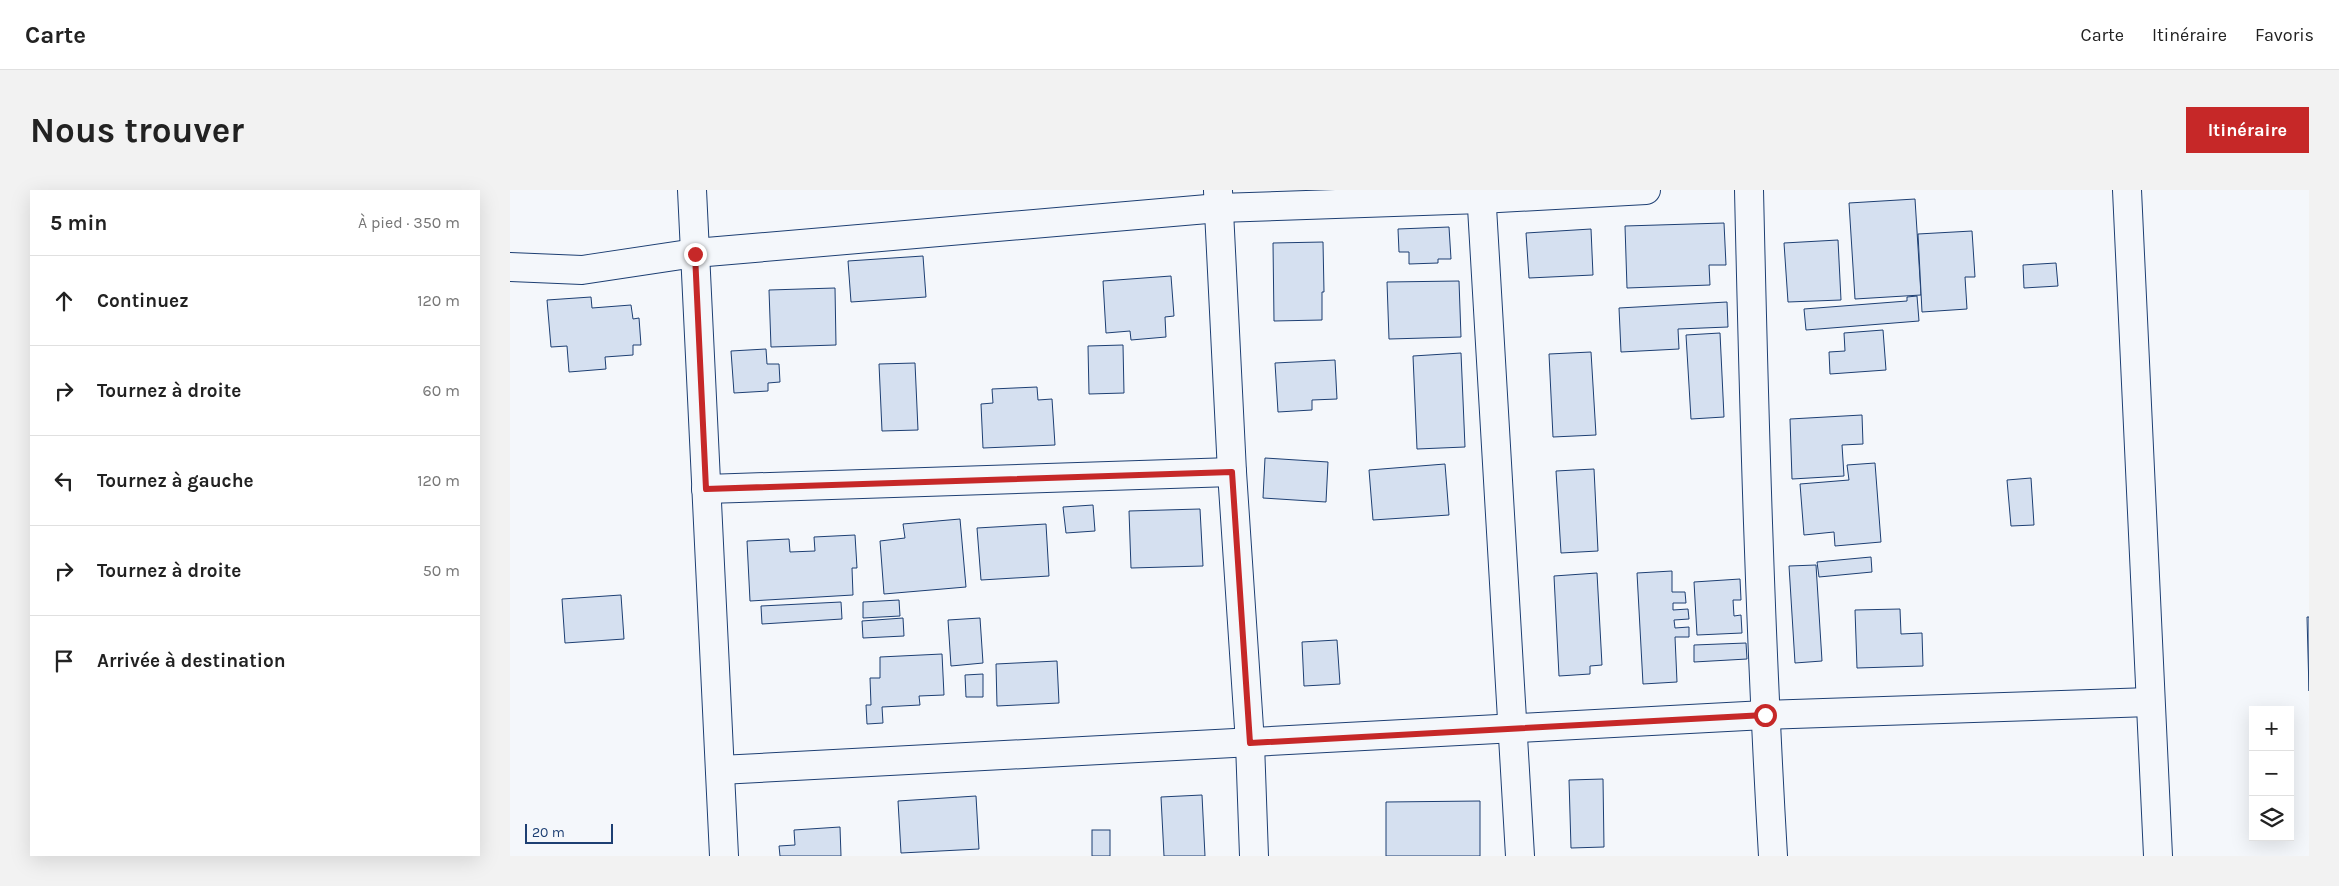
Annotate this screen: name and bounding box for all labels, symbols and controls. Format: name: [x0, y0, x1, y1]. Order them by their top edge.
text: Carte: [25, 21, 86, 49]
text: Carte: [2081, 24, 2124, 46]
text: Itinéraire: [2152, 24, 2227, 46]
text: Favoris: [2255, 24, 2314, 46]
button: Itinéraire: [2186, 107, 2309, 153]
text: Nous trouver: [30, 110, 244, 151]
text: 5 min: [50, 211, 107, 235]
text: À pied · 350 m: [358, 213, 460, 232]
route end: [684, 243, 707, 266]
icon: ahead: [50, 287, 78, 315]
text: Continuez: [97, 290, 189, 312]
text: 120 m: [417, 291, 460, 310]
icon: right: [50, 377, 78, 405]
text: Tournez à droite: [97, 380, 241, 402]
text: 60 m: [423, 381, 460, 400]
icon: left: [50, 467, 78, 495]
text: Tournez à gauche: [97, 470, 254, 492]
text: 120 m: [417, 471, 460, 490]
icon: right: [50, 557, 78, 585]
text: Tournez à droite: [97, 560, 241, 582]
text: 50 m: [423, 561, 460, 580]
icon: arrive: [50, 647, 78, 675]
text: Arrivée à destination: [97, 650, 286, 672]
route start: [1754, 704, 1777, 727]
map controls: [2249, 706, 2294, 841]
button: +: [2249, 706, 2294, 751]
button: −: [2249, 751, 2294, 796]
button: layers: [2249, 796, 2294, 841]
scale bar: [525, 821, 612, 844]
text: 20 m: [532, 824, 565, 841]

